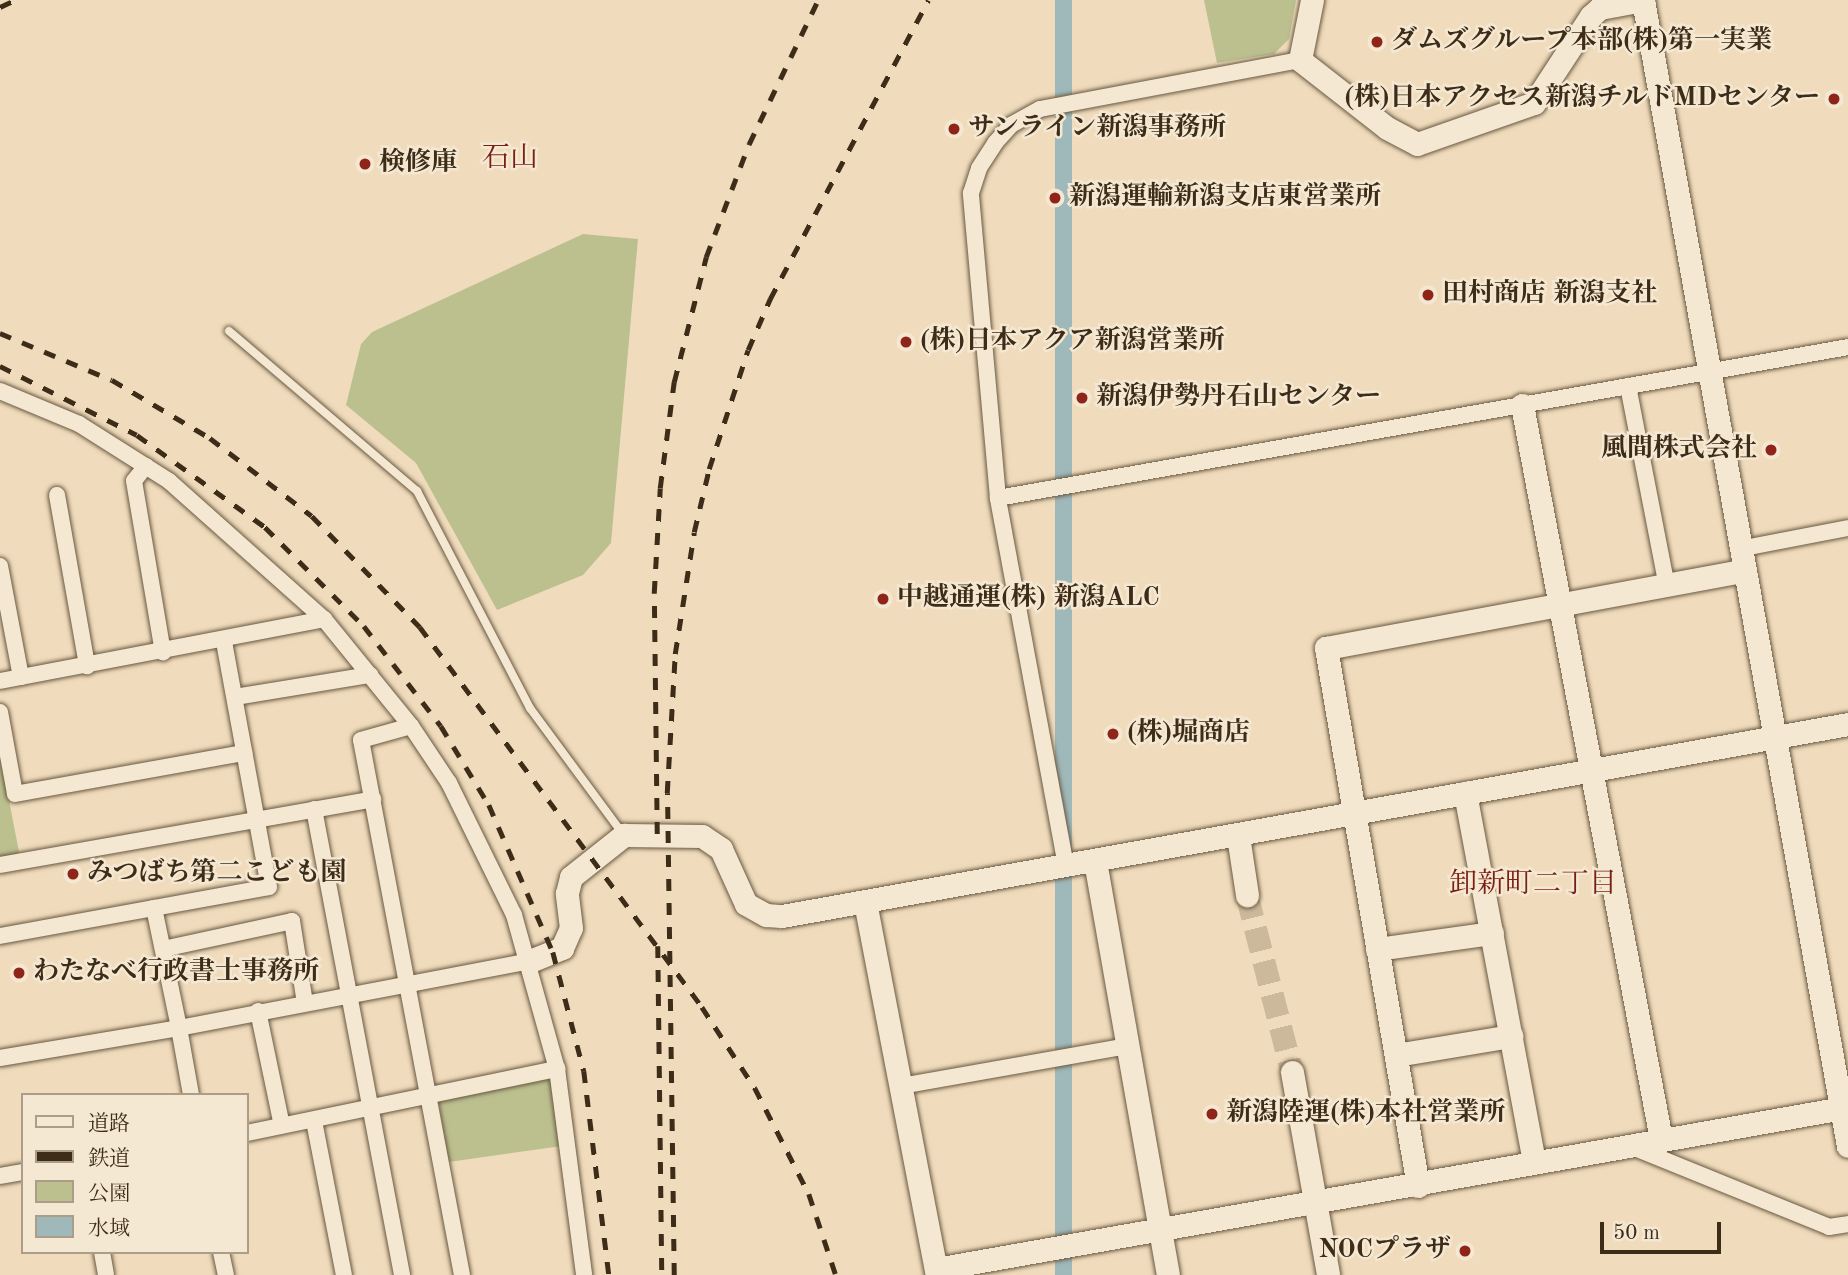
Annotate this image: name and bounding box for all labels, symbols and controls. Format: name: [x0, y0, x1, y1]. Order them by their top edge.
place label: ダムズグループ本部(株)第一実業: [1391, 26, 1774, 58]
marker: ダムズグループ本部(株)第一実業: [1369, 34, 1385, 50]
place label: (株)日本アクセス新潟チルドMDセンター: [1341, 83, 1820, 115]
marker: (株)日本アクセス新潟チルドMDセンター: [1826, 91, 1842, 107]
place label: サンライン新潟事務所: [968, 113, 1228, 145]
marker: サンライン新潟事務所: [946, 121, 962, 137]
district label: 石山: [482, 142, 538, 176]
place label: 検修庫: [379, 148, 457, 180]
marker: 検修庫: [357, 156, 373, 172]
place label: 新潟運輸新潟支店東営業所: [1069, 182, 1381, 214]
marker: 新潟運輸新潟支店東営業所: [1047, 190, 1063, 206]
place label: 田村商店 新潟支社: [1442, 279, 1657, 311]
marker: 田村商店 新潟支社: [1420, 287, 1436, 303]
place label: (株)日本アクア新潟営業所: [920, 326, 1225, 358]
marker: (株)日本アクア新潟営業所: [898, 334, 914, 350]
place label: 新潟伊勢丹石山センター: [1096, 382, 1382, 414]
marker: 新潟伊勢丹石山センター: [1074, 390, 1090, 406]
place label: 風間株式会社: [1601, 434, 1757, 466]
marker: 風間株式会社: [1763, 442, 1779, 458]
place label: 中越通運(株) 新潟ALC: [897, 583, 1160, 615]
marker: 中越通運(株) 新潟ALC: [875, 591, 891, 607]
place label: (株)堀商店: [1127, 718, 1250, 750]
marker: (株)堀商店: [1105, 726, 1121, 742]
place label: みつばち第二こども園: [87, 858, 347, 890]
marker: みつばち第二こども園: [65, 866, 81, 882]
district label: 卸新町二丁目: [1449, 868, 1617, 902]
place label: わたなべ行政書士事務所: [33, 957, 319, 989]
marker: わたなべ行政書士事務所: [11, 965, 27, 981]
legend: [21, 1093, 248, 1254]
place label: 新潟陸運(株)本社営業所: [1226, 1098, 1505, 1130]
marker: 新潟陸運(株)本社営業所: [1204, 1106, 1220, 1122]
text: 道路: [88, 1114, 130, 1135]
text: 鉄道: [88, 1149, 130, 1170]
text: 公園: [88, 1184, 130, 1205]
scale bar: [1603, 1208, 1724, 1252]
text: 水域: [88, 1219, 130, 1240]
text: 50 m: [1613, 1223, 1660, 1244]
place label: NOCプラザ: [1318, 1235, 1451, 1267]
marker: NOCプラザ: [1457, 1243, 1473, 1259]

